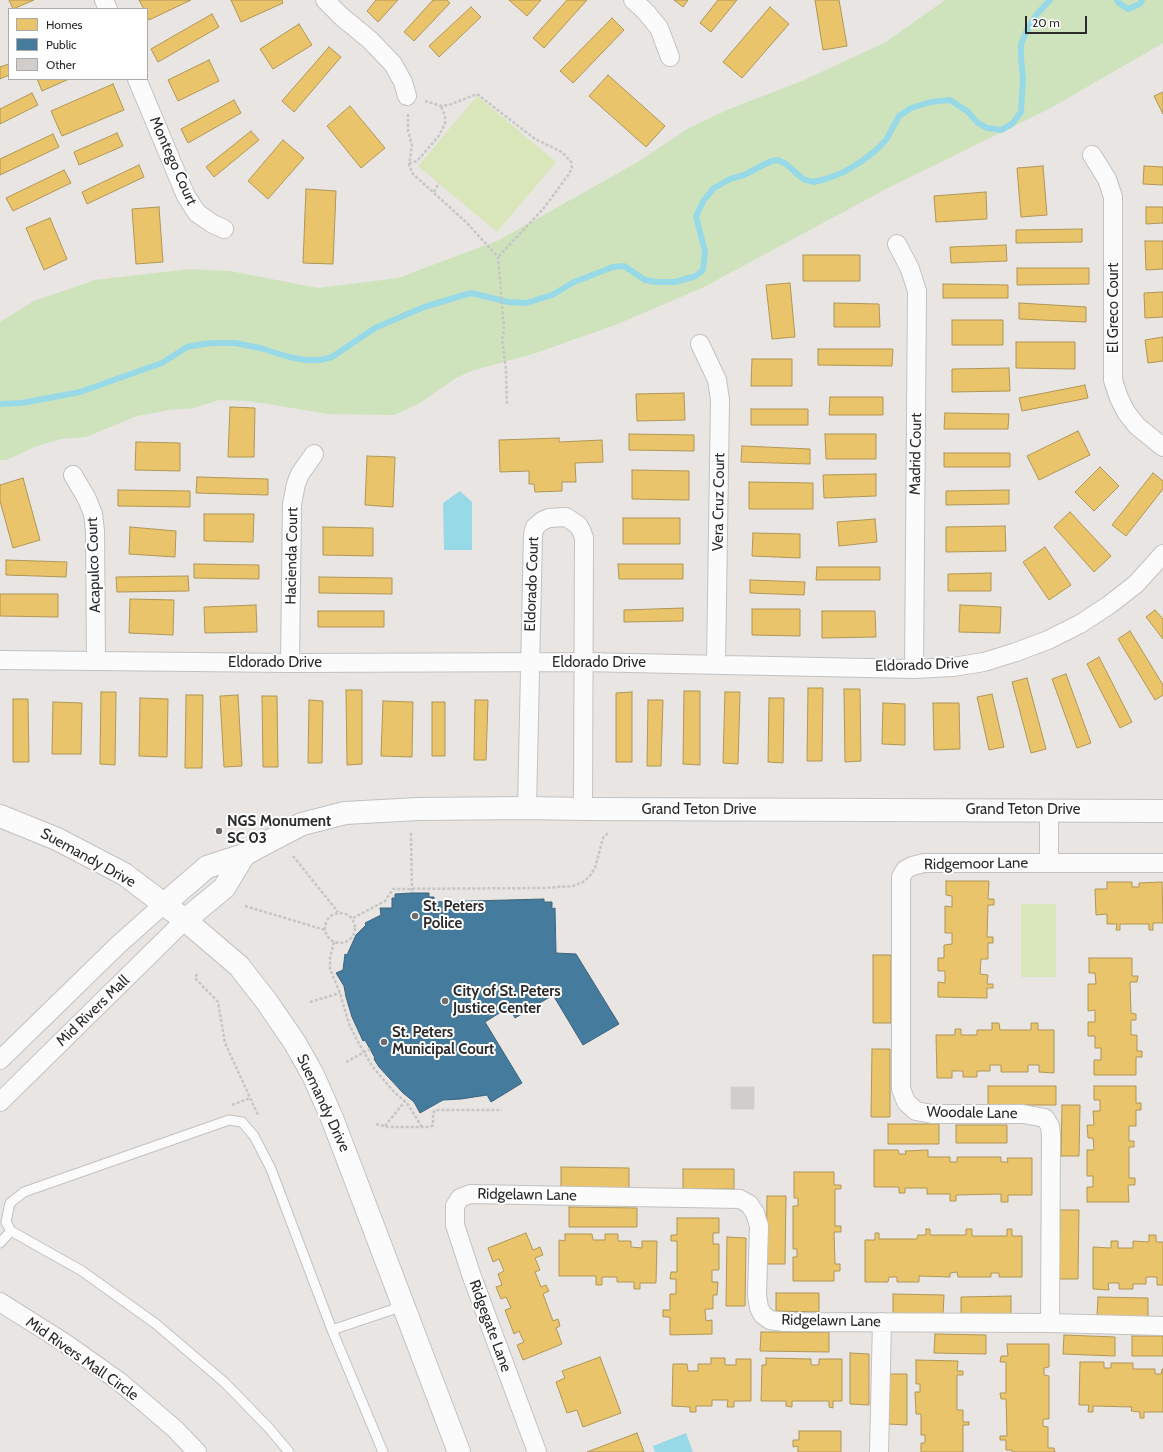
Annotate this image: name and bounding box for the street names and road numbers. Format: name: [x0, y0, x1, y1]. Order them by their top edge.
street label: Montego Court: [145, 114, 201, 208]
street label: El Greco Court: [1105, 263, 1123, 353]
street label: Madrid Court: [906, 413, 926, 495]
street label: Vera Cruz Court: [709, 453, 729, 551]
street label: Hacienda Court: [282, 507, 302, 605]
street label: Acapulco Court: [83, 517, 105, 613]
street label: Eldorado Court: [521, 536, 543, 632]
street label: Eldorado Drive: [228, 654, 322, 672]
street label: Eldorado Drive: [552, 654, 646, 672]
street label: Eldorado Drive: [875, 654, 969, 676]
street label: Grand Teton Drive: [641, 801, 757, 819]
street label: Grand Teton Drive: [965, 801, 1081, 819]
street label: Suemandy Drive: [37, 824, 139, 892]
street label: Ridgemoor Lane: [924, 854, 1028, 874]
street label: Mid Rivers Mall: [53, 972, 133, 1050]
street label: Suemandy Drive: [292, 1051, 354, 1155]
street label: Woodale Lane: [926, 1103, 1018, 1123]
street label: Ridgelawn Lane: [477, 1185, 577, 1205]
street label: Ridgegate Lane: [465, 1277, 515, 1375]
street label: Ridgelawn Lane: [781, 1311, 881, 1331]
street label: Mid Rivers Mall Circle: [22, 1313, 142, 1405]

